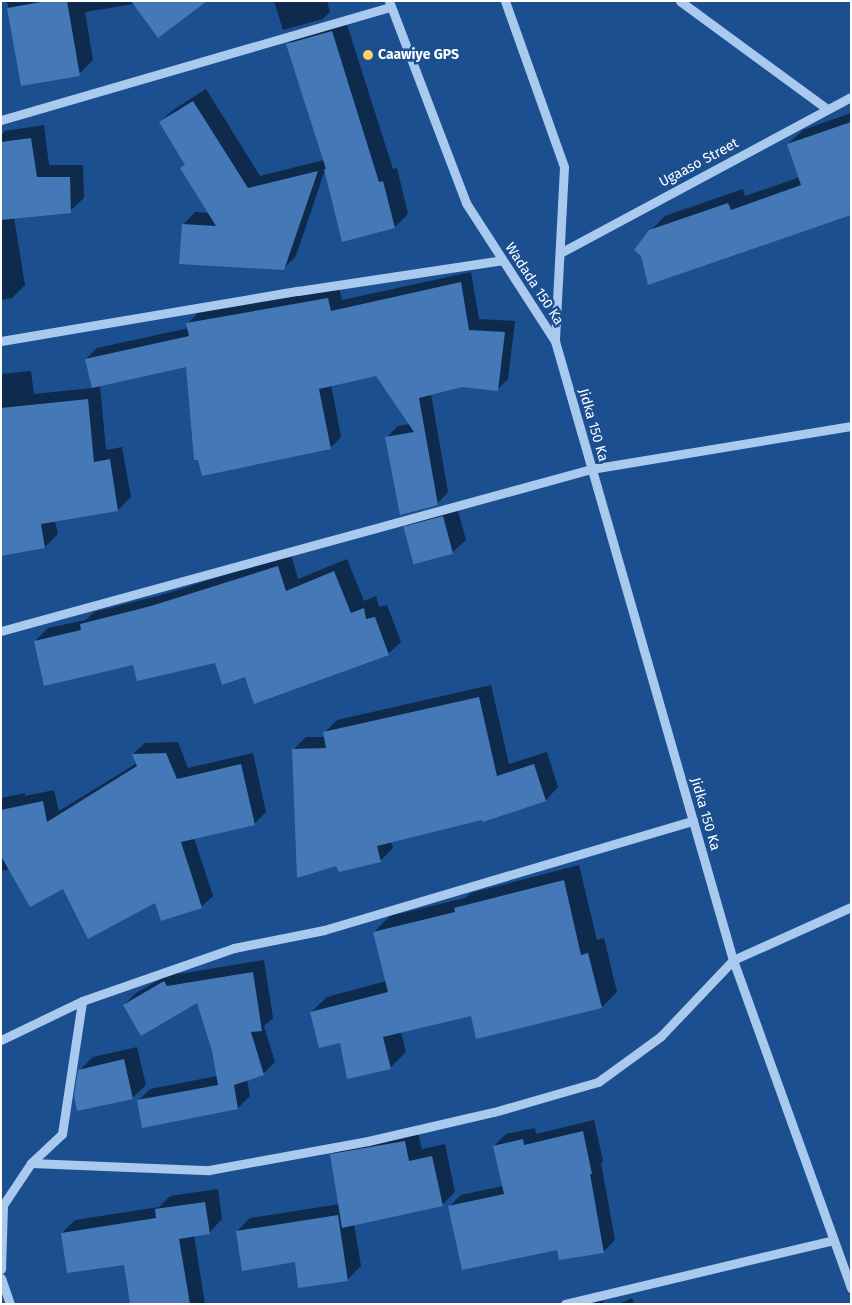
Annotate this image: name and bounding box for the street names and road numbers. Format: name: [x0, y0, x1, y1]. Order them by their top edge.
street label: Ugaaso Street: [656, 135, 742, 191]
street label: Wadada 150 Ka: [501, 240, 567, 328]
street label: Jidka 150 Ka: [575, 387, 611, 463]
street label: Jidka 150 Ka: [687, 776, 723, 852]

